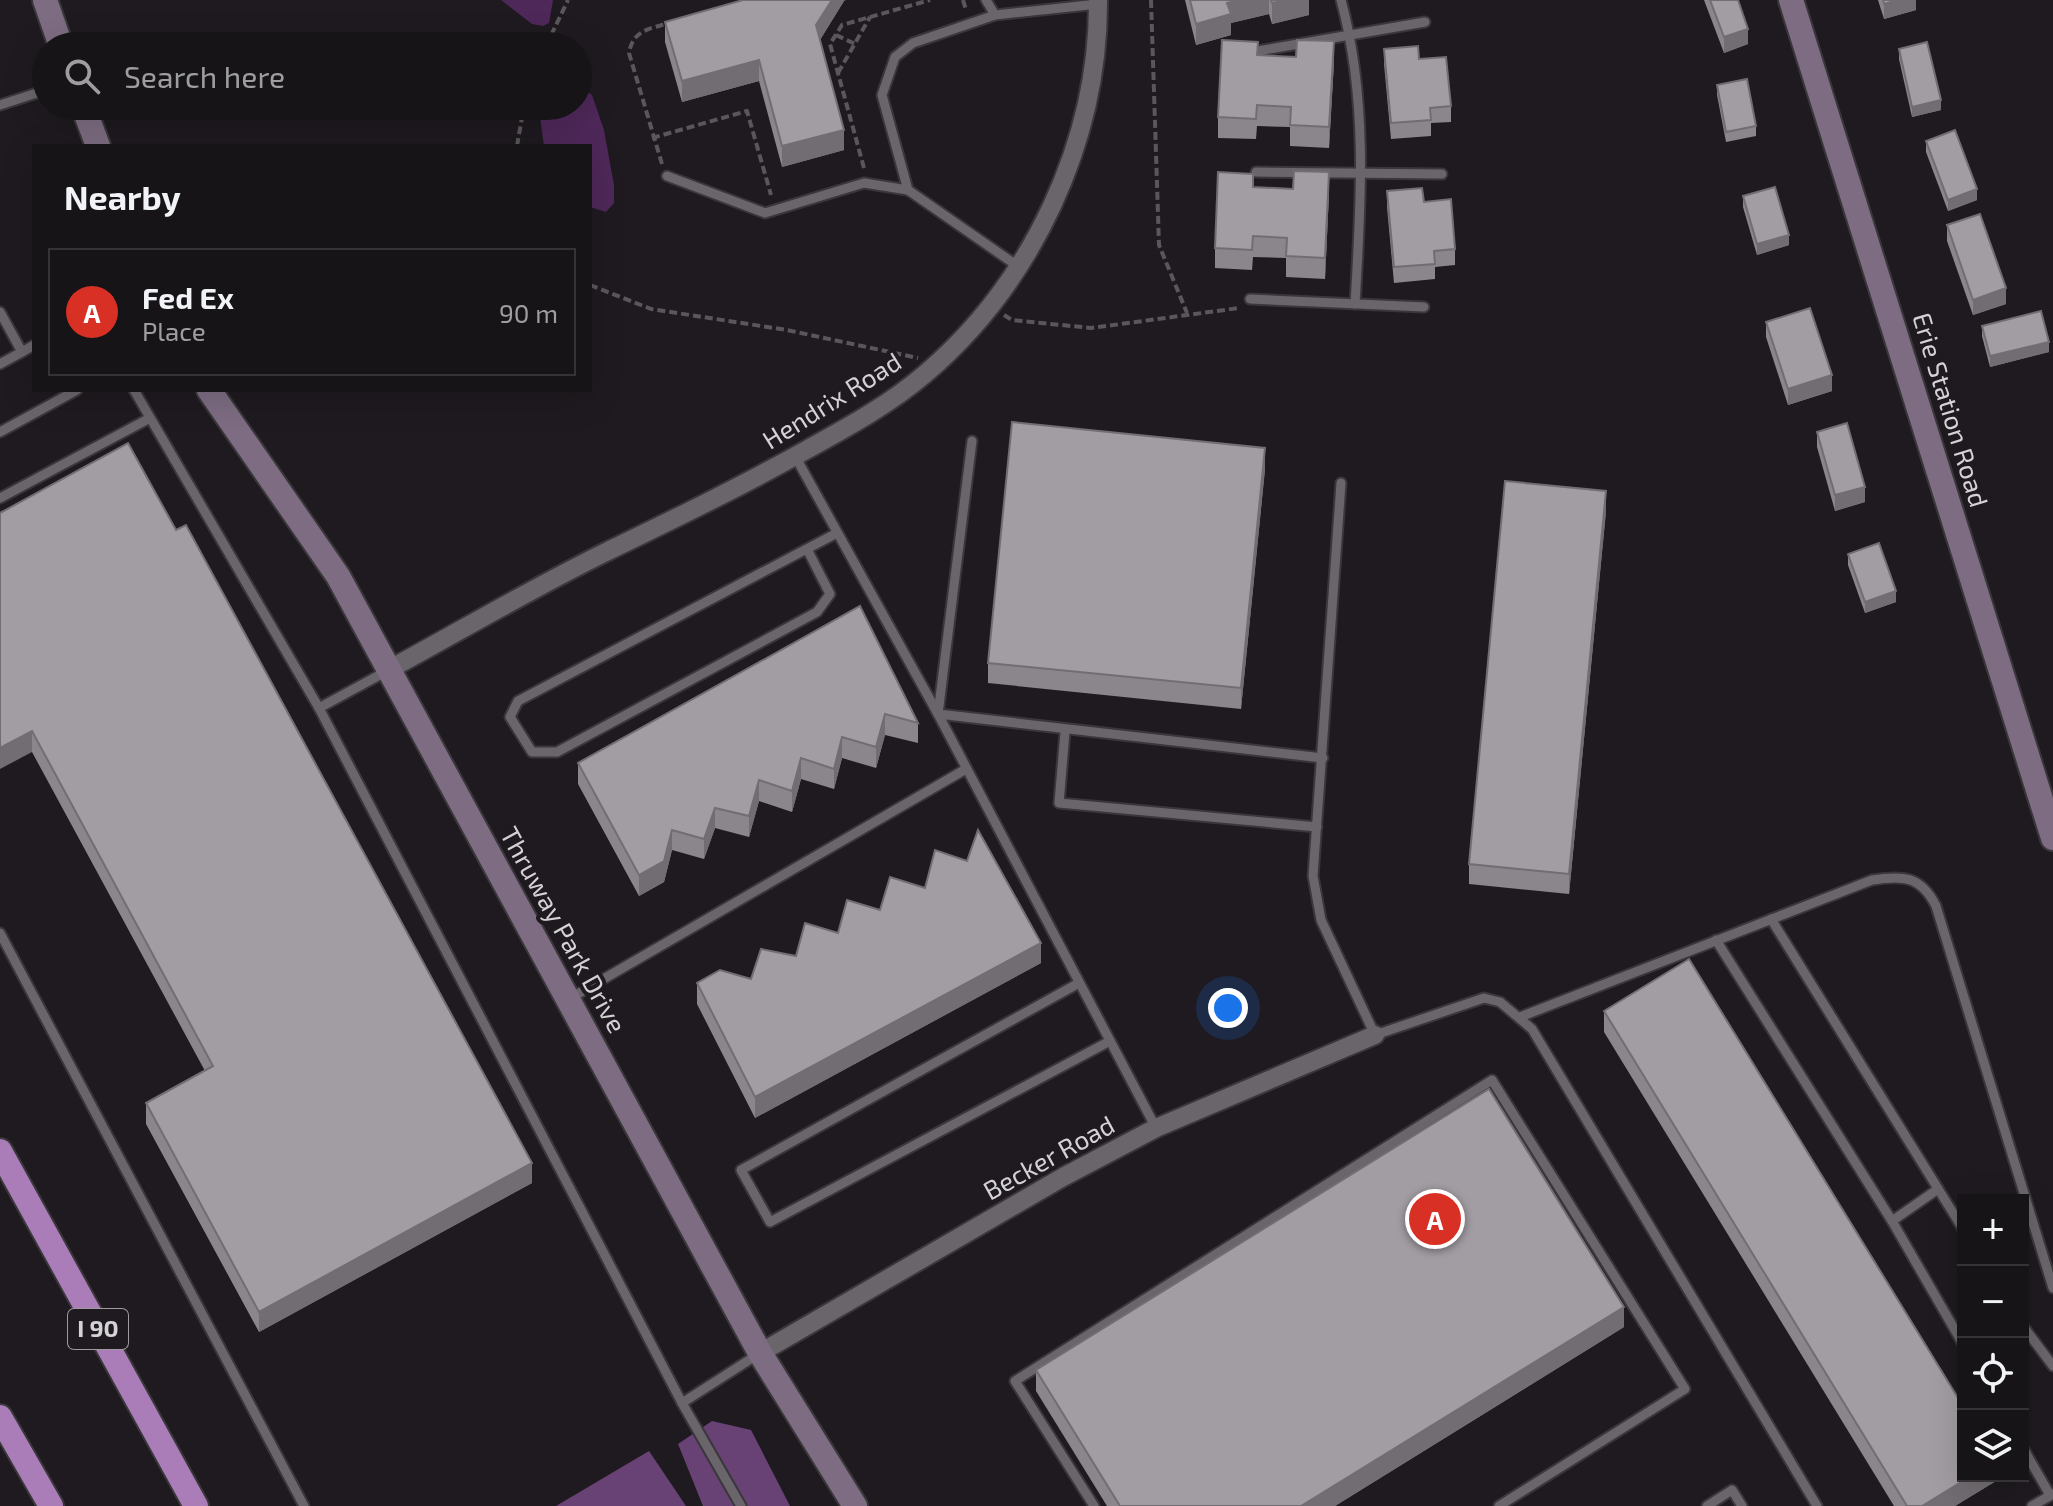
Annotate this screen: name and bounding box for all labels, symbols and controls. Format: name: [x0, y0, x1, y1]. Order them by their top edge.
search box: [32, 32, 592, 120]
icon: search: [60, 54, 104, 98]
text: Search here: [124, 58, 285, 94]
text: Nearby: [64, 176, 181, 217]
text: Fed Ex: [142, 279, 234, 315]
text: A: [84, 297, 100, 328]
text: 90 m: [499, 297, 558, 328]
street label: Erie Station Road: [1907, 309, 1996, 511]
text: Place: [142, 315, 206, 346]
street label: Hendrix Road: [756, 345, 906, 455]
street label: Thruway Park Drive: [495, 821, 634, 1038]
your location: [1208, 988, 1248, 1028]
street label: Becker Road: [977, 1108, 1119, 1205]
pin: A: [1409, 1189, 1461, 1249]
map controls: [1957, 1194, 2029, 1482]
button: +: [1957, 1194, 2029, 1266]
button: −: [1957, 1266, 2029, 1338]
road number: I 90: [68, 1309, 128, 1349]
button: locate: [1957, 1338, 2029, 1410]
button: layers: [1957, 1410, 2029, 1482]

